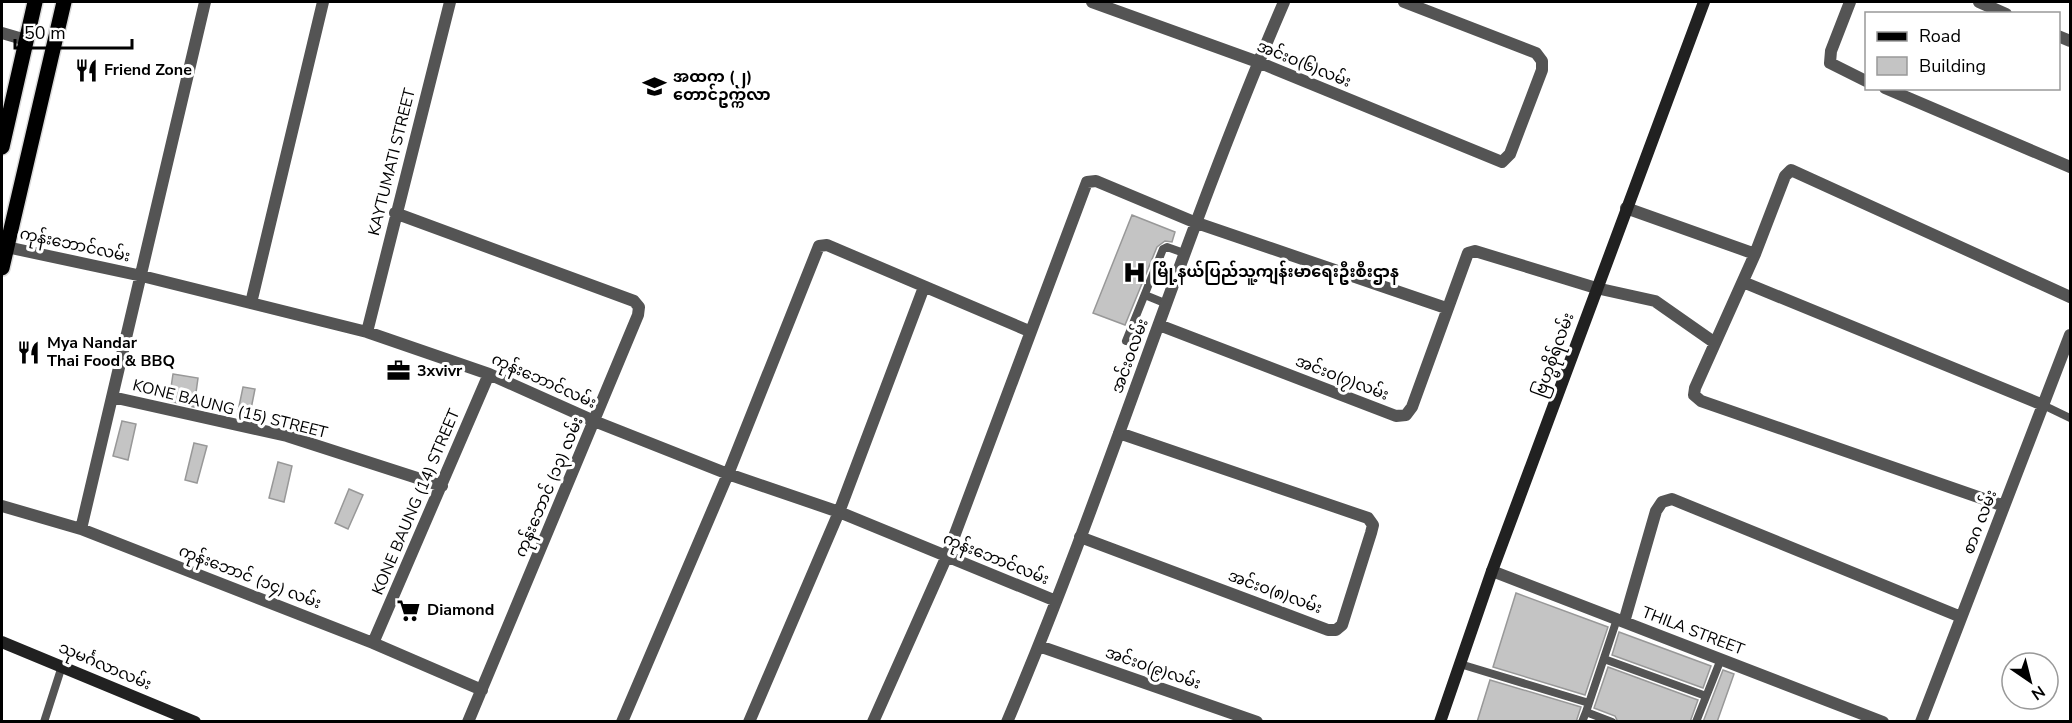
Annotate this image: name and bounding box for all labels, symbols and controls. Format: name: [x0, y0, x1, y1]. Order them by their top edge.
scale bar: [15, 12, 132, 50]
legend: [1865, 12, 2060, 90]
text: 50 m: [24, 21, 66, 45]
text: Road: [1919, 24, 1961, 48]
street label: အင်းဝ(၆)လမ်း: [1254, 34, 1355, 93]
text: Building: [1919, 54, 1986, 78]
restaurant icon: Friend Zone: [73, 57, 99, 83]
place label: Friend Zone: [104, 59, 192, 81]
place label: အထက (၂) တောင်ဥက္ကလာ: [673, 66, 771, 108]
school or university icon: အထက (၂) တောင်ဥက္ကလာ: [642, 73, 668, 99]
street label: KAYTUMATI STREET: [363, 86, 421, 238]
street label: ကုန်းဘောင်လမ်း: [17, 222, 133, 270]
hospital icon: မြို့နယ်ပြည်သူ့ကျန်းမာရေးဦးစီးဌာန: [1121, 259, 1147, 285]
place label: မြို့နယ်ပြည်သူ့ကျန်းမာရေးဦးစီးဌာန: [1152, 260, 1399, 285]
street label: ဗြဟ္မစိုရ်လမ်း: [1528, 309, 1582, 401]
street label: အင်းဝလမ်း: [1105, 315, 1154, 396]
place label: Mya Nandar Thai Food & BBQ: [47, 332, 175, 372]
restaurant icon: Mya Nandar Thai Food & BBQ: [16, 339, 42, 365]
street label: ကုန်းဘောင်လမ်း: [487, 347, 600, 417]
street label: အင်းဝ(၇)လမ်း: [1291, 349, 1392, 408]
office icon: 3xvivr: [386, 358, 412, 384]
place label: 3xvivr: [417, 360, 463, 382]
street label: KONE BAUNG (15) STREET: [130, 374, 330, 444]
street label: KONE BAUNG (14) STREET: [367, 405, 465, 598]
street label: ကုန်းဘောင် (၁၃) လမ်း: [508, 413, 591, 562]
street label: စာဂ လမ်း: [1957, 486, 2002, 557]
street label: ကုန်းဘောင်လမ်း: [939, 527, 1053, 593]
street label: ကုန်းဘောင် (၁၄) လမ်း: [175, 539, 325, 617]
street label: အင်းဝ(၈)လမ်း: [1225, 564, 1326, 619]
supermarket icon: Diamond: [396, 597, 422, 623]
place label: Diamond: [427, 599, 494, 621]
street label: THILA STREET: [1639, 601, 1748, 661]
street label: သုမင်္ဂလာလမ်း: [54, 636, 155, 698]
street label: အင်းဝ(၉)လမ်း: [1102, 640, 1204, 697]
north arrow: [2000, 651, 2060, 711]
text: N: [2027, 680, 2049, 705]

